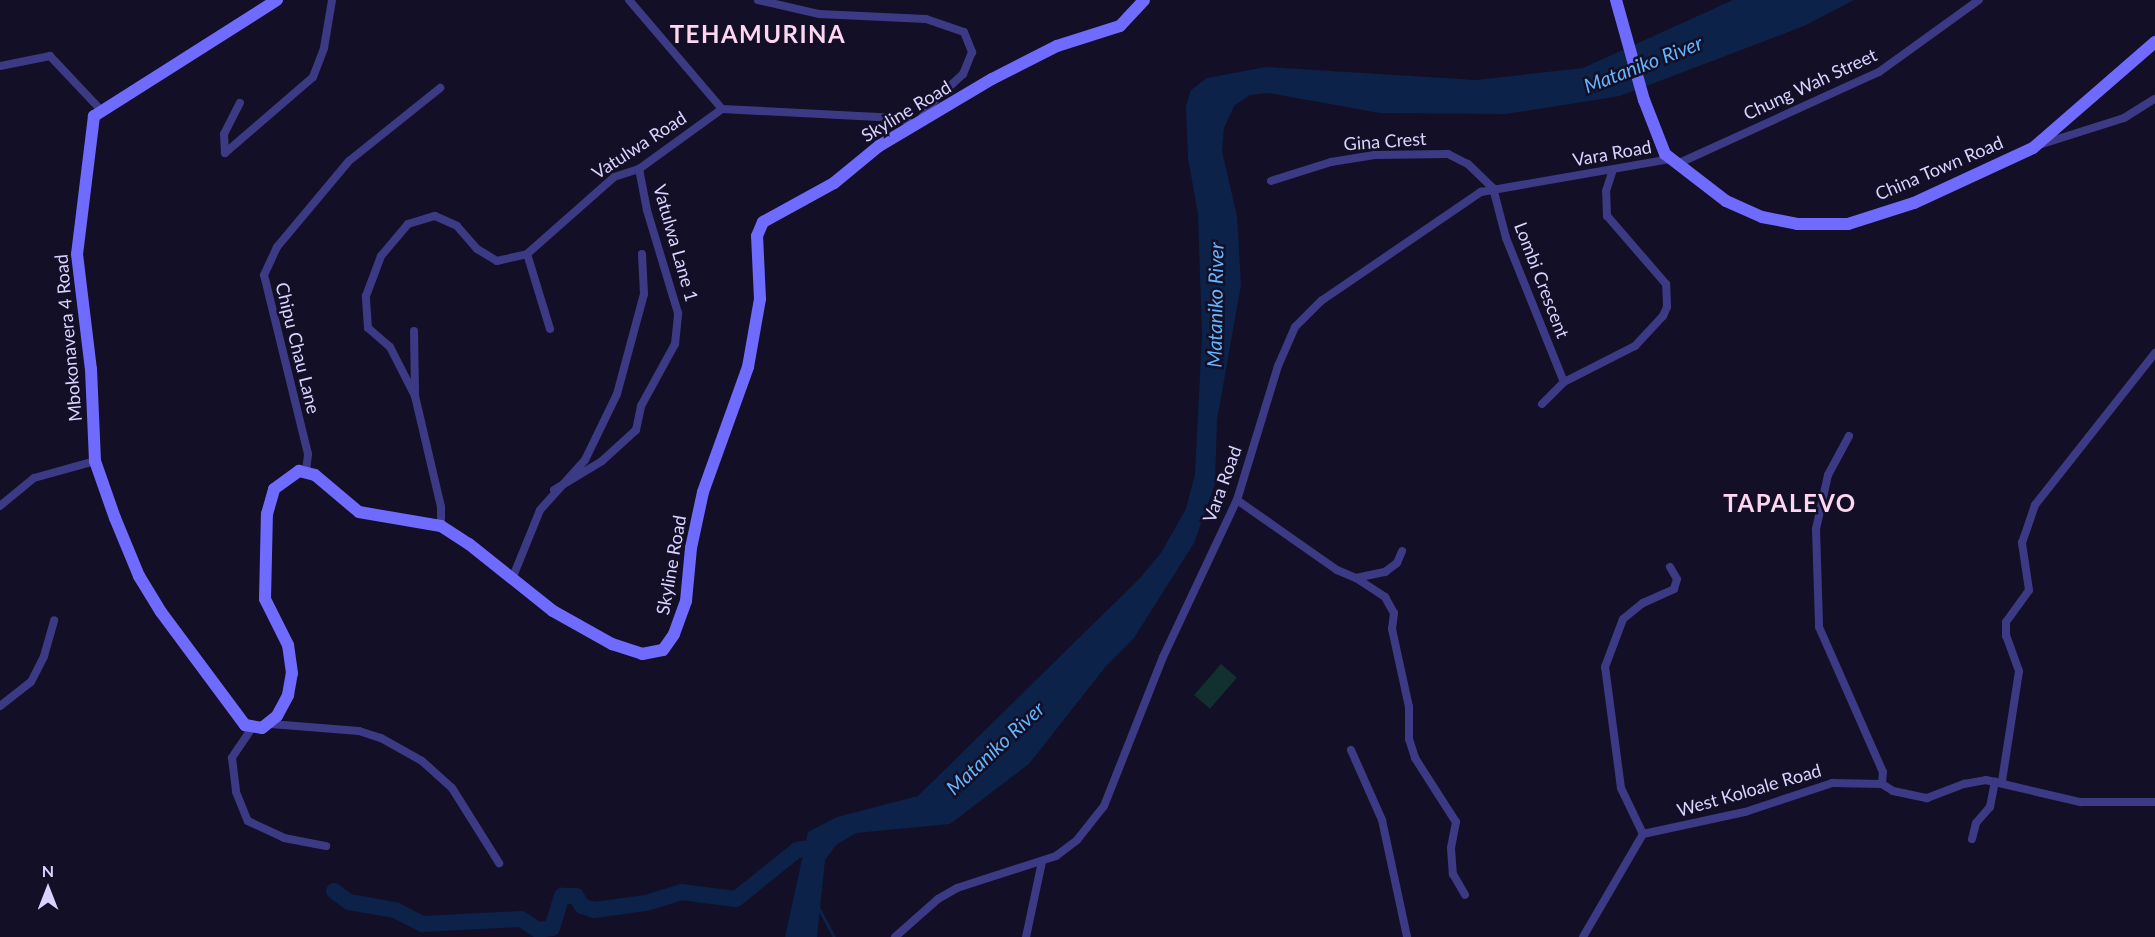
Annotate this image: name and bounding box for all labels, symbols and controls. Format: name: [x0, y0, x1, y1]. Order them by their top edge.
district label: TEHAMURINA: [670, 20, 846, 48]
water label: Mataniko River: [1580, 30, 1706, 98]
street label: Chung Wah Street: [1740, 44, 1880, 124]
street label: Skyline Road: [857, 76, 955, 146]
street label: Vatulwa Road: [588, 107, 690, 183]
street label: Gina Crest: [1343, 127, 1427, 155]
street label: China Town Road: [1872, 131, 2006, 205]
street label: Vara Road: [1571, 135, 1653, 171]
street label: Vatulwa Lane 1: [649, 182, 703, 304]
street label: Lombi Crescent: [1510, 219, 1574, 341]
water label: Mataniko River: [1202, 242, 1228, 368]
street label: Mbokonavera 4 Road: [50, 253, 86, 423]
street label: Chipu Chau Lane: [271, 280, 325, 416]
street label: Vara Road: [1198, 443, 1246, 525]
district label: TAPALEVO: [1723, 489, 1857, 517]
street label: Skyline Road: [652, 514, 690, 616]
water label: Mataniko River: [941, 696, 1049, 800]
street label: West Koloale Road: [1674, 759, 1824, 821]
north arrow: [18, 859, 78, 919]
text: N: [42, 861, 54, 880]

